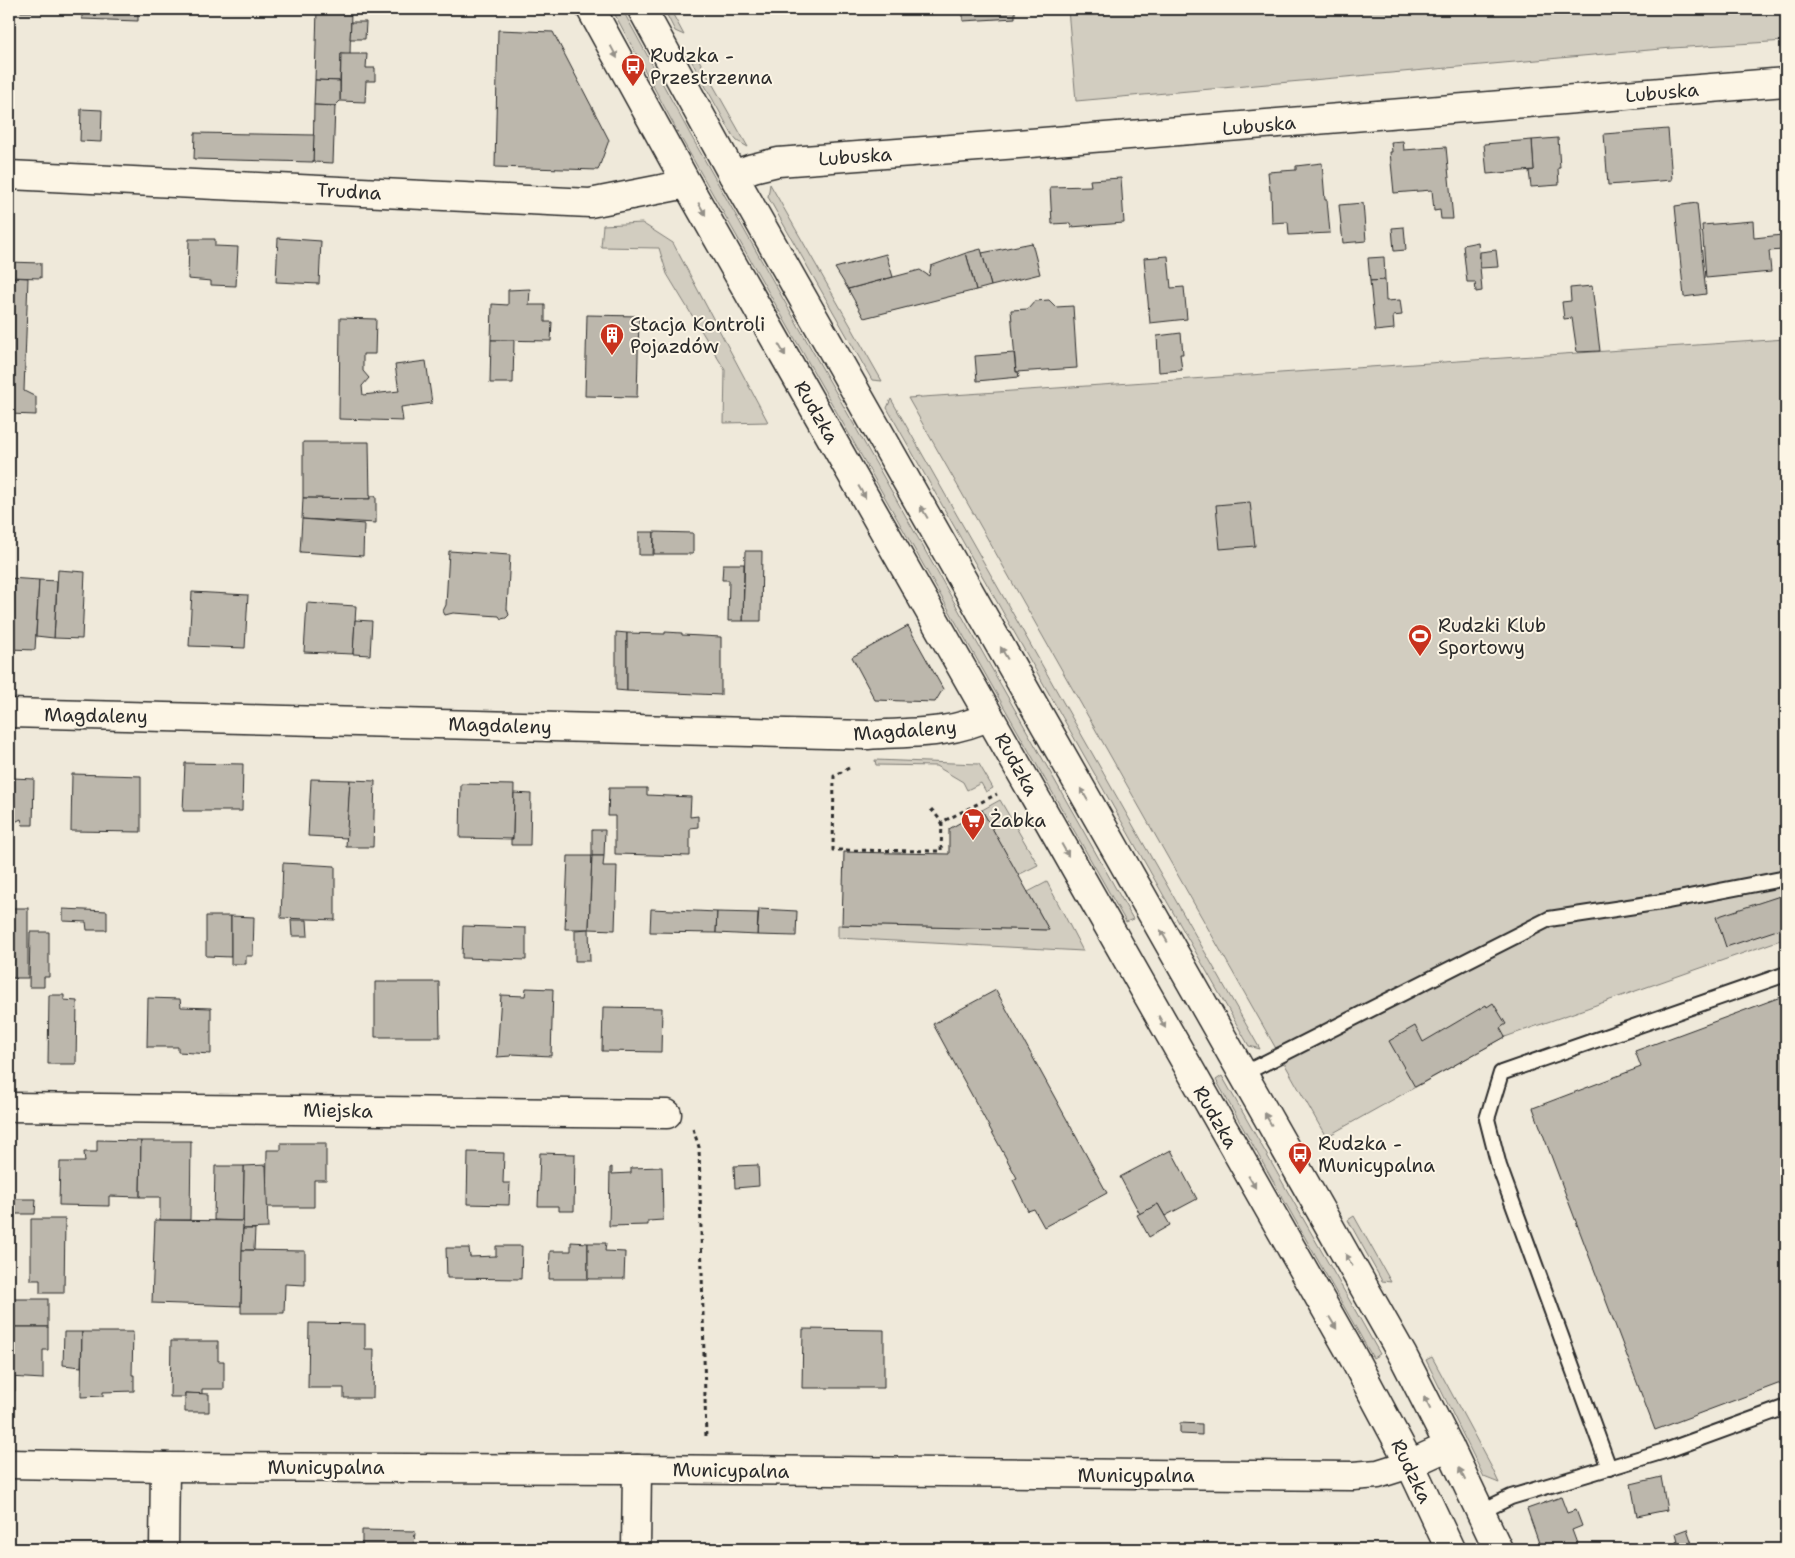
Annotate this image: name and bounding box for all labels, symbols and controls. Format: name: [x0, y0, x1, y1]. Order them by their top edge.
place label: Rudzka - Przestrzenna: [650, 43, 772, 90]
one-way arrow: [610, 45, 618, 59]
bus stop icon: Rudzka - Przestrzenna: [620, 53, 646, 87]
street label: Lubuska: [1624, 77, 1700, 108]
street label: Lubuska: [1221, 110, 1297, 141]
street label: Lubuska: [817, 141, 893, 172]
street label: Trudna: [316, 177, 382, 206]
one-way arrow: [697, 203, 706, 216]
place label: Stacja Kontroli Pojazdów: [630, 312, 765, 359]
building icon: Stacja Kontroli Pojazdów: [599, 322, 625, 356]
one-way arrow: [777, 344, 786, 357]
street label: Rudzka: [789, 376, 845, 448]
one-way arrow: [858, 484, 866, 499]
one-way arrow: [919, 505, 928, 518]
place label: Rudzki Klub Sportowy: [1438, 613, 1546, 660]
sports icon: Rudzki Klub Sportowy: [1407, 623, 1433, 657]
one-way arrow: [999, 646, 1008, 659]
street label: Magdaleny: [44, 702, 148, 729]
street label: Magdaleny: [448, 711, 552, 740]
street label: Magdaleny: [852, 714, 958, 747]
street label: Rudzka: [989, 728, 1044, 800]
one-way arrow: [1080, 787, 1088, 802]
supermarket icon: Żabka: [960, 807, 986, 841]
place label: Żabka: [990, 808, 1046, 833]
one-way arrow: [1061, 843, 1069, 858]
one-way arrow: [1160, 928, 1168, 943]
one-way arrow: [1158, 1015, 1167, 1029]
street label: Rudzka: [1188, 1081, 1244, 1153]
street label: Miejska: [303, 1097, 373, 1124]
one-way arrow: [1264, 1113, 1273, 1126]
place label: Rudzka - Municypalna: [1318, 1131, 1435, 1178]
bus stop icon: Rudzka - Municypalna: [1287, 1141, 1313, 1175]
one-way arrow: [1248, 1175, 1257, 1188]
one-way arrow: [1344, 1254, 1353, 1267]
one-way arrow: [1328, 1317, 1337, 1330]
one-way arrow: [1423, 1396, 1431, 1410]
street label: Rudzka: [1385, 1435, 1438, 1508]
street label: Municypalna: [268, 1455, 385, 1480]
street label: Municypalna: [672, 1457, 790, 1484]
street label: Municypalna: [1078, 1463, 1195, 1488]
one-way arrow: [1458, 1467, 1466, 1481]

